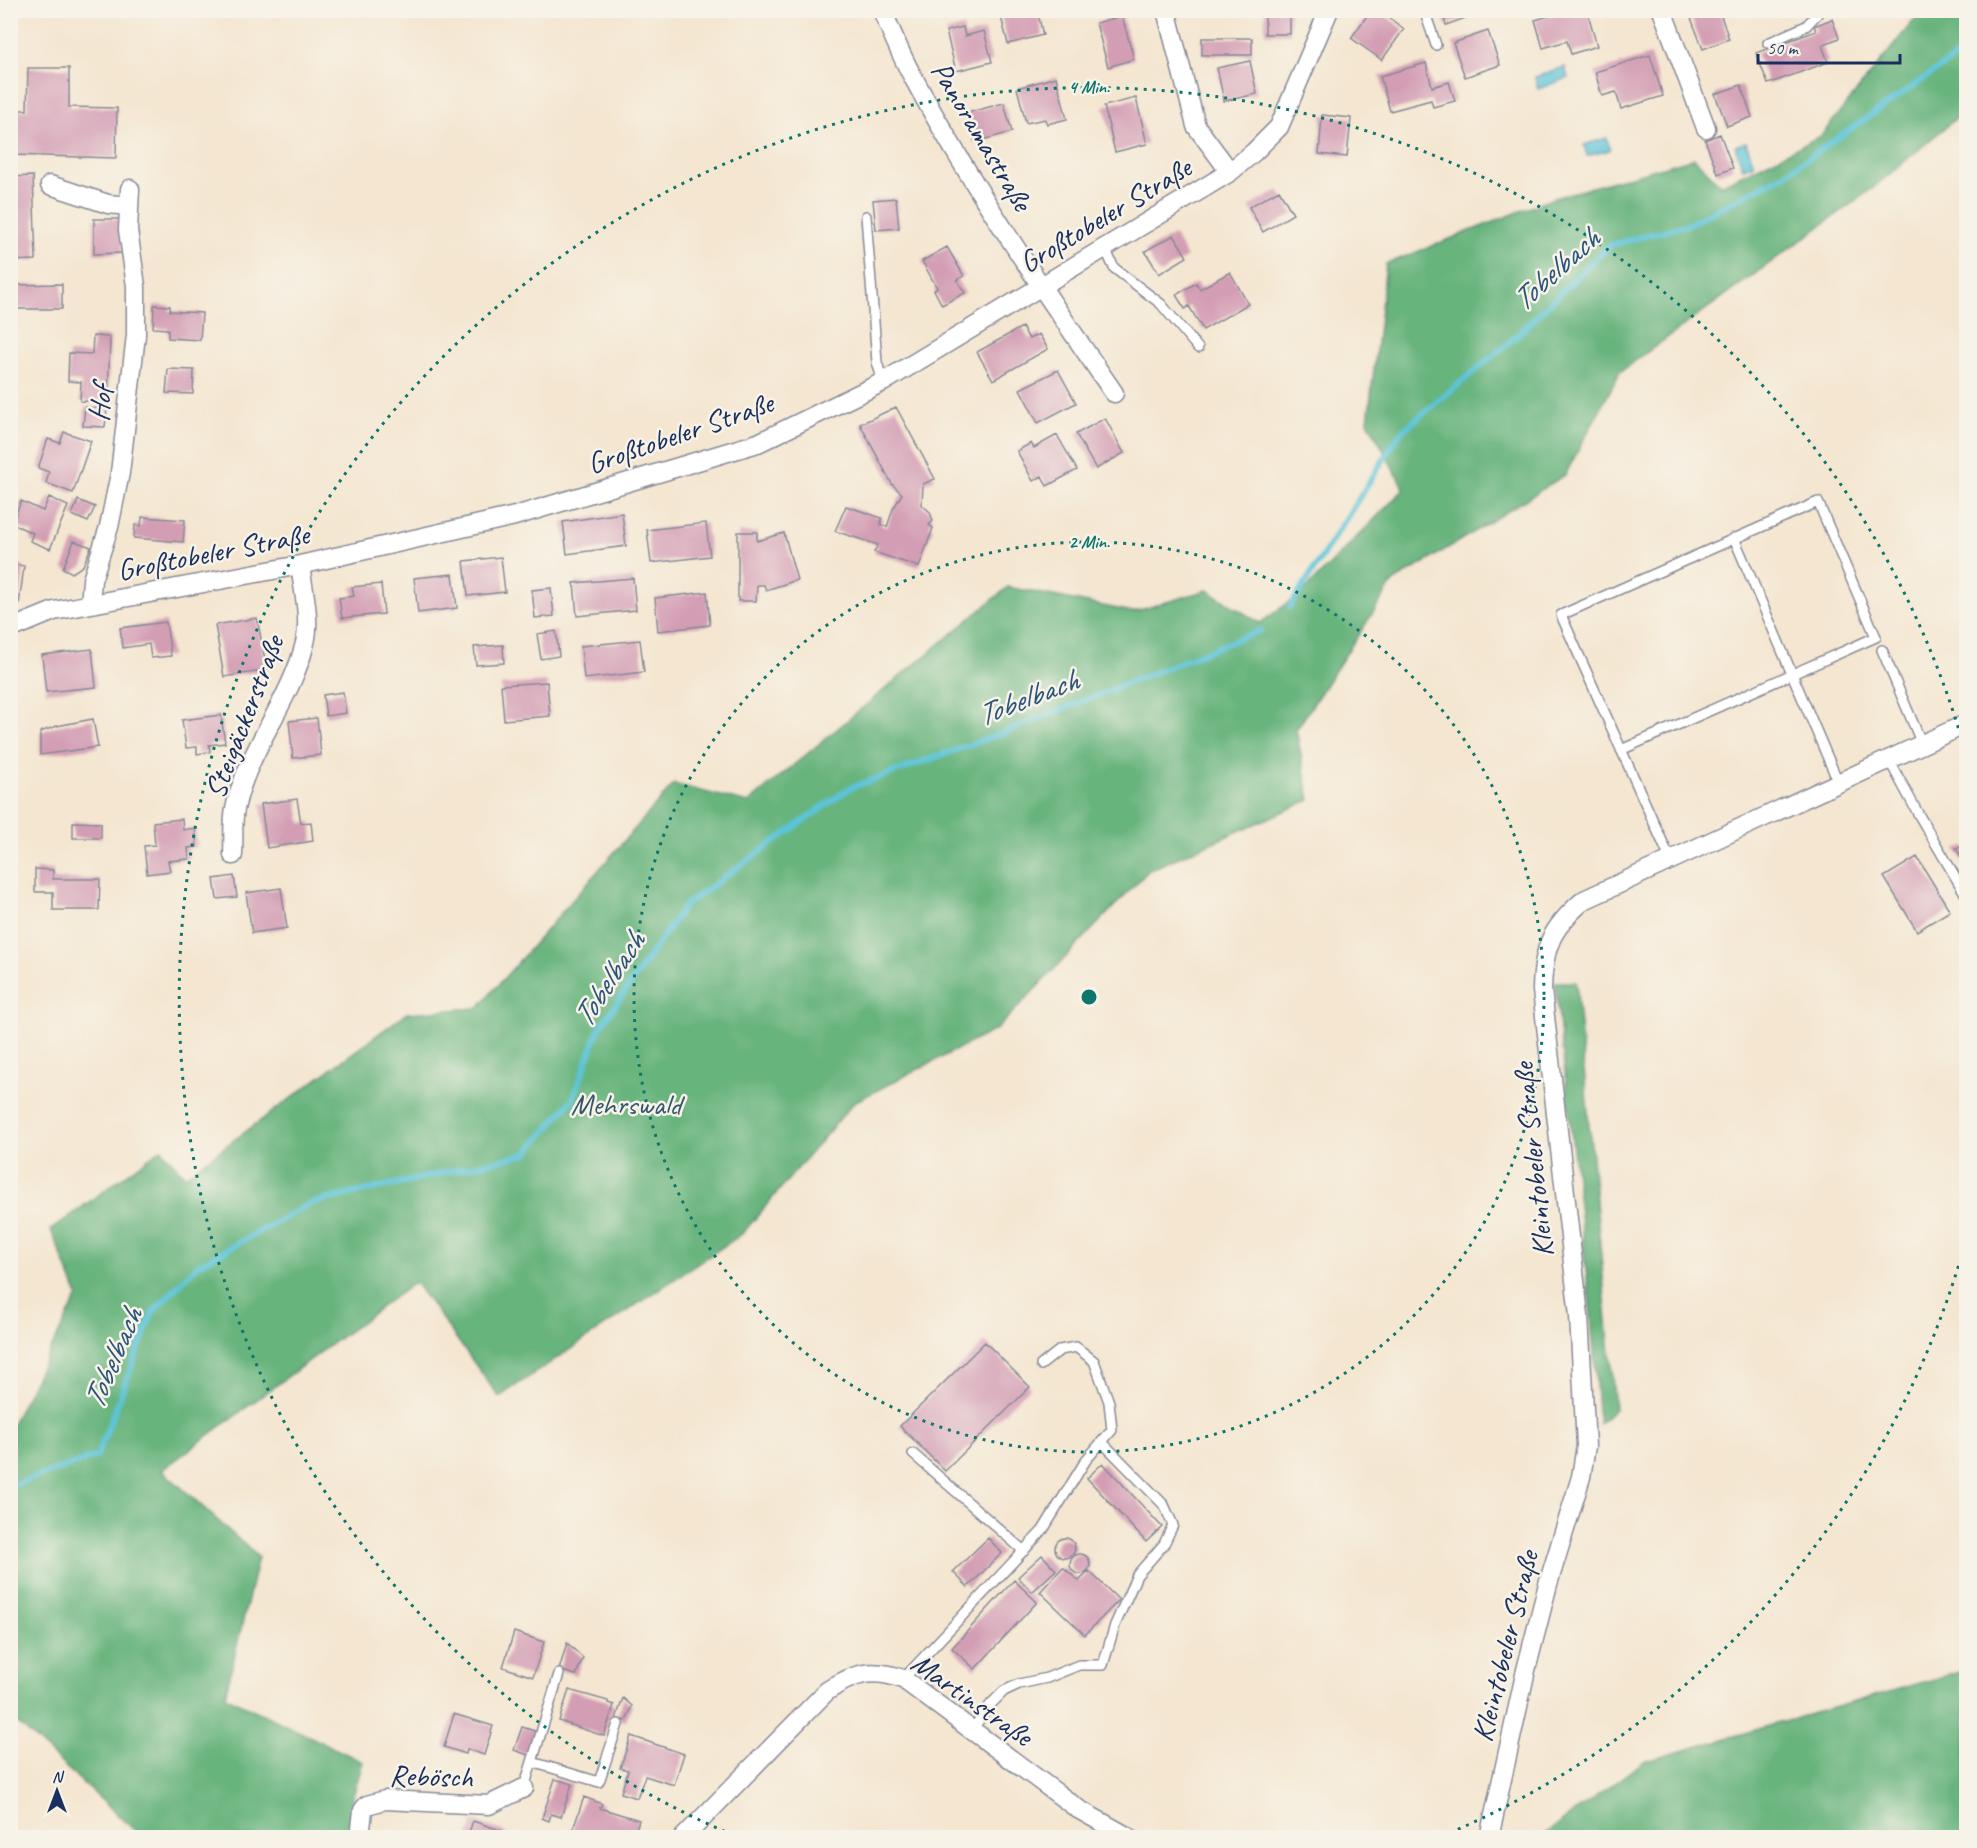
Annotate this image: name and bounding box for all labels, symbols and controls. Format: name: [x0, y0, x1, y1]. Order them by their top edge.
scale bar: [1758, 27, 1900, 65]
text: 50 m: [1767, 37, 1800, 59]
street label: Panoramastraße: [923, 54, 1043, 220]
text: 4 Min.: [1068, 76, 1110, 98]
street label: Großtobeler Straße: [1012, 148, 1200, 281]
water label: Tobelbach: [1502, 217, 1610, 320]
street label: Hof: [79, 376, 122, 423]
street label: Großtobeler Straße: [582, 383, 780, 483]
street label: Großtobeler Straße: [114, 514, 314, 589]
text: 2 Min.: [1068, 531, 1110, 553]
street label: Steigäckerstraße: [196, 628, 293, 804]
water label: Tobelbach: [970, 658, 1086, 736]
water label: Tobelbach: [562, 922, 656, 1035]
centre of rings: [1079, 987, 1099, 1007]
street label: Kleintobeler Straße: [1504, 1059, 1562, 1259]
park label: Mehrswald: [571, 1085, 686, 1123]
water label: Tobelbach: [73, 1299, 153, 1415]
street label: Kleintobeler Straße: [1463, 1544, 1548, 1745]
street label: Martinstraße: [904, 1643, 1042, 1756]
street label: Rebösch: [389, 1756, 473, 1796]
north arrow: [27, 1761, 87, 1821]
text: N: [52, 1767, 65, 1787]

